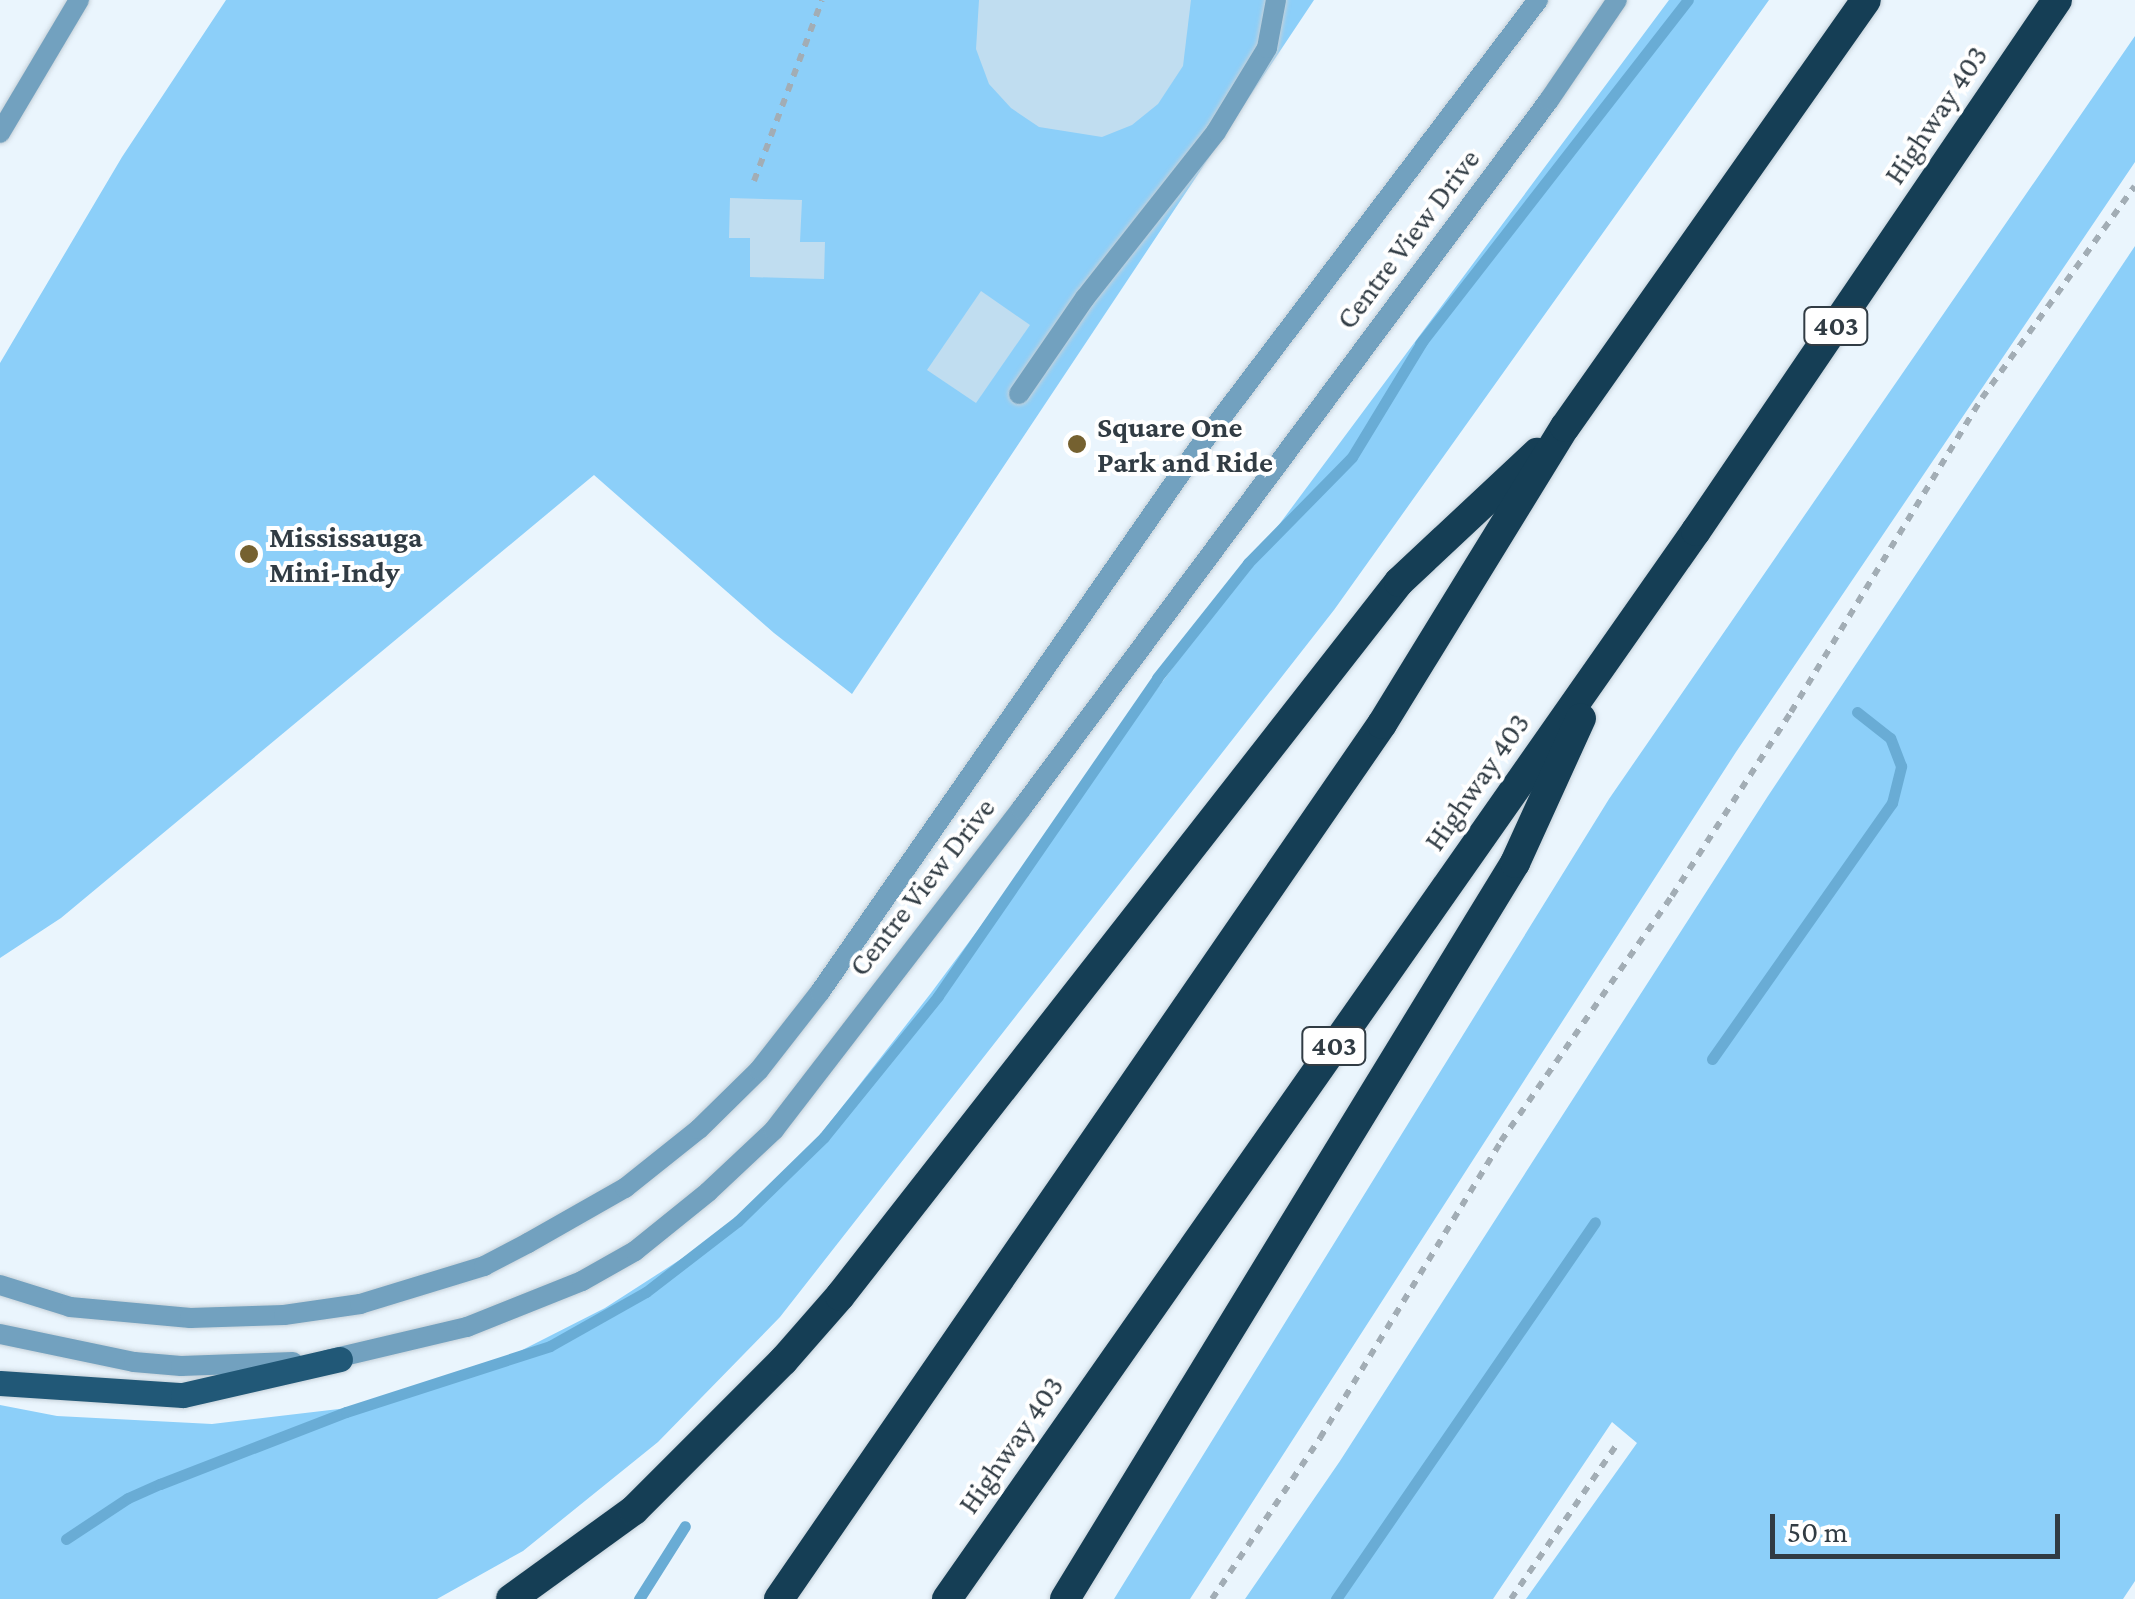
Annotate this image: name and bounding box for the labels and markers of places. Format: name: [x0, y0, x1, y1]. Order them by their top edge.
place label: Square One Park and Ride: [1097, 409, 1273, 480]
marker: Square One Park and Ride: [1066, 433, 1088, 455]
place label: Mississauga Mini-Indy: [269, 519, 423, 590]
marker: Mississauga Mini-Indy: [238, 543, 260, 565]

